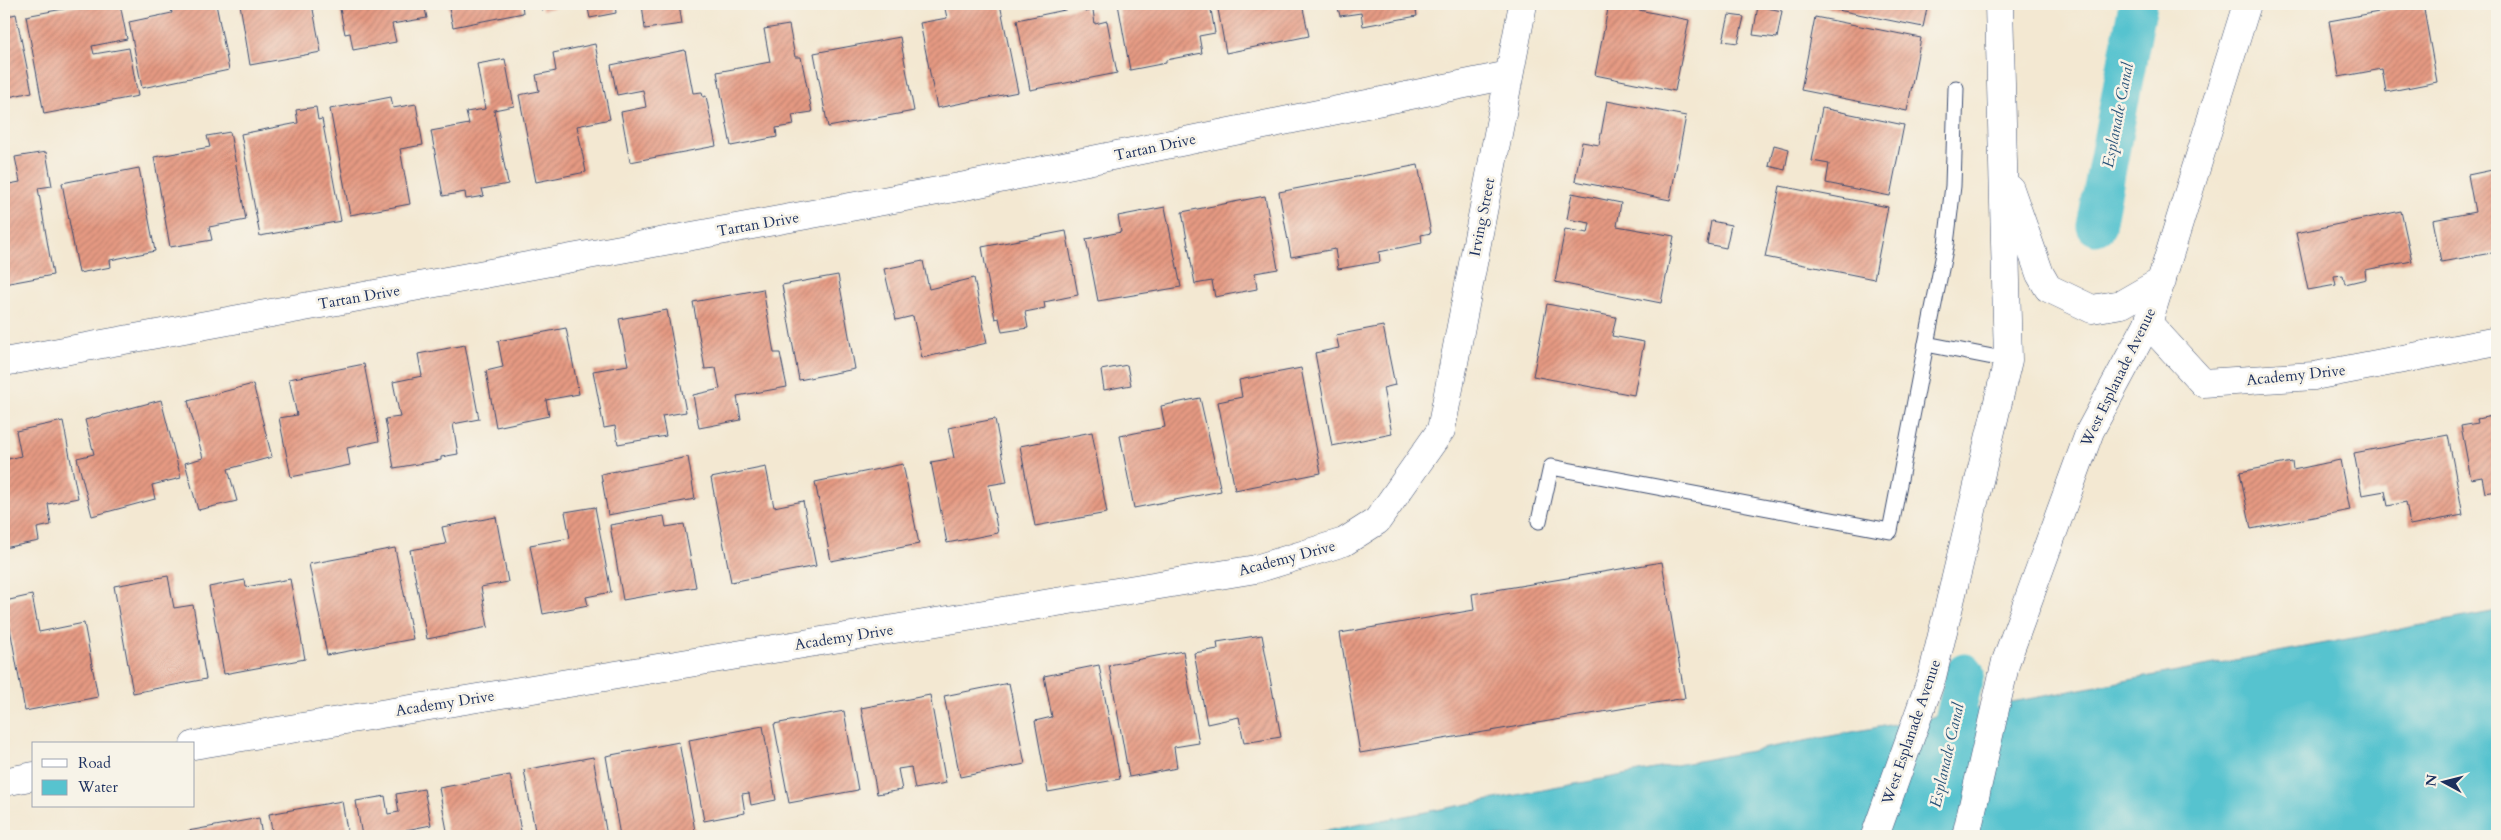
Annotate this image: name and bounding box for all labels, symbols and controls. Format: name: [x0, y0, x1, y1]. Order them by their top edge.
water label: Esplanade Canal: [2097, 60, 2139, 170]
street label: Tartan Drive: [1112, 129, 1198, 165]
street label: Irving Street: [1465, 176, 1499, 258]
street label: Tartan Drive: [715, 207, 801, 241]
street label: Tartan Drive: [316, 280, 402, 314]
street label: West Esplanade Avenue: [2075, 304, 2160, 451]
street label: Academy Drive: [2245, 360, 2347, 390]
street label: Academy Drive: [1236, 535, 1338, 581]
street label: Academy Drive: [793, 619, 895, 655]
street label: West Esplanade Avenue: [1876, 657, 1945, 808]
street label: Academy Drive: [394, 685, 496, 721]
water label: Esplanade Canal: [1924, 700, 1970, 810]
legend: [32, 742, 195, 808]
text: Road: [78, 753, 111, 773]
north arrow: [2418, 758, 2468, 808]
text: N: [2421, 773, 2442, 788]
text: Water: [77, 777, 119, 797]

